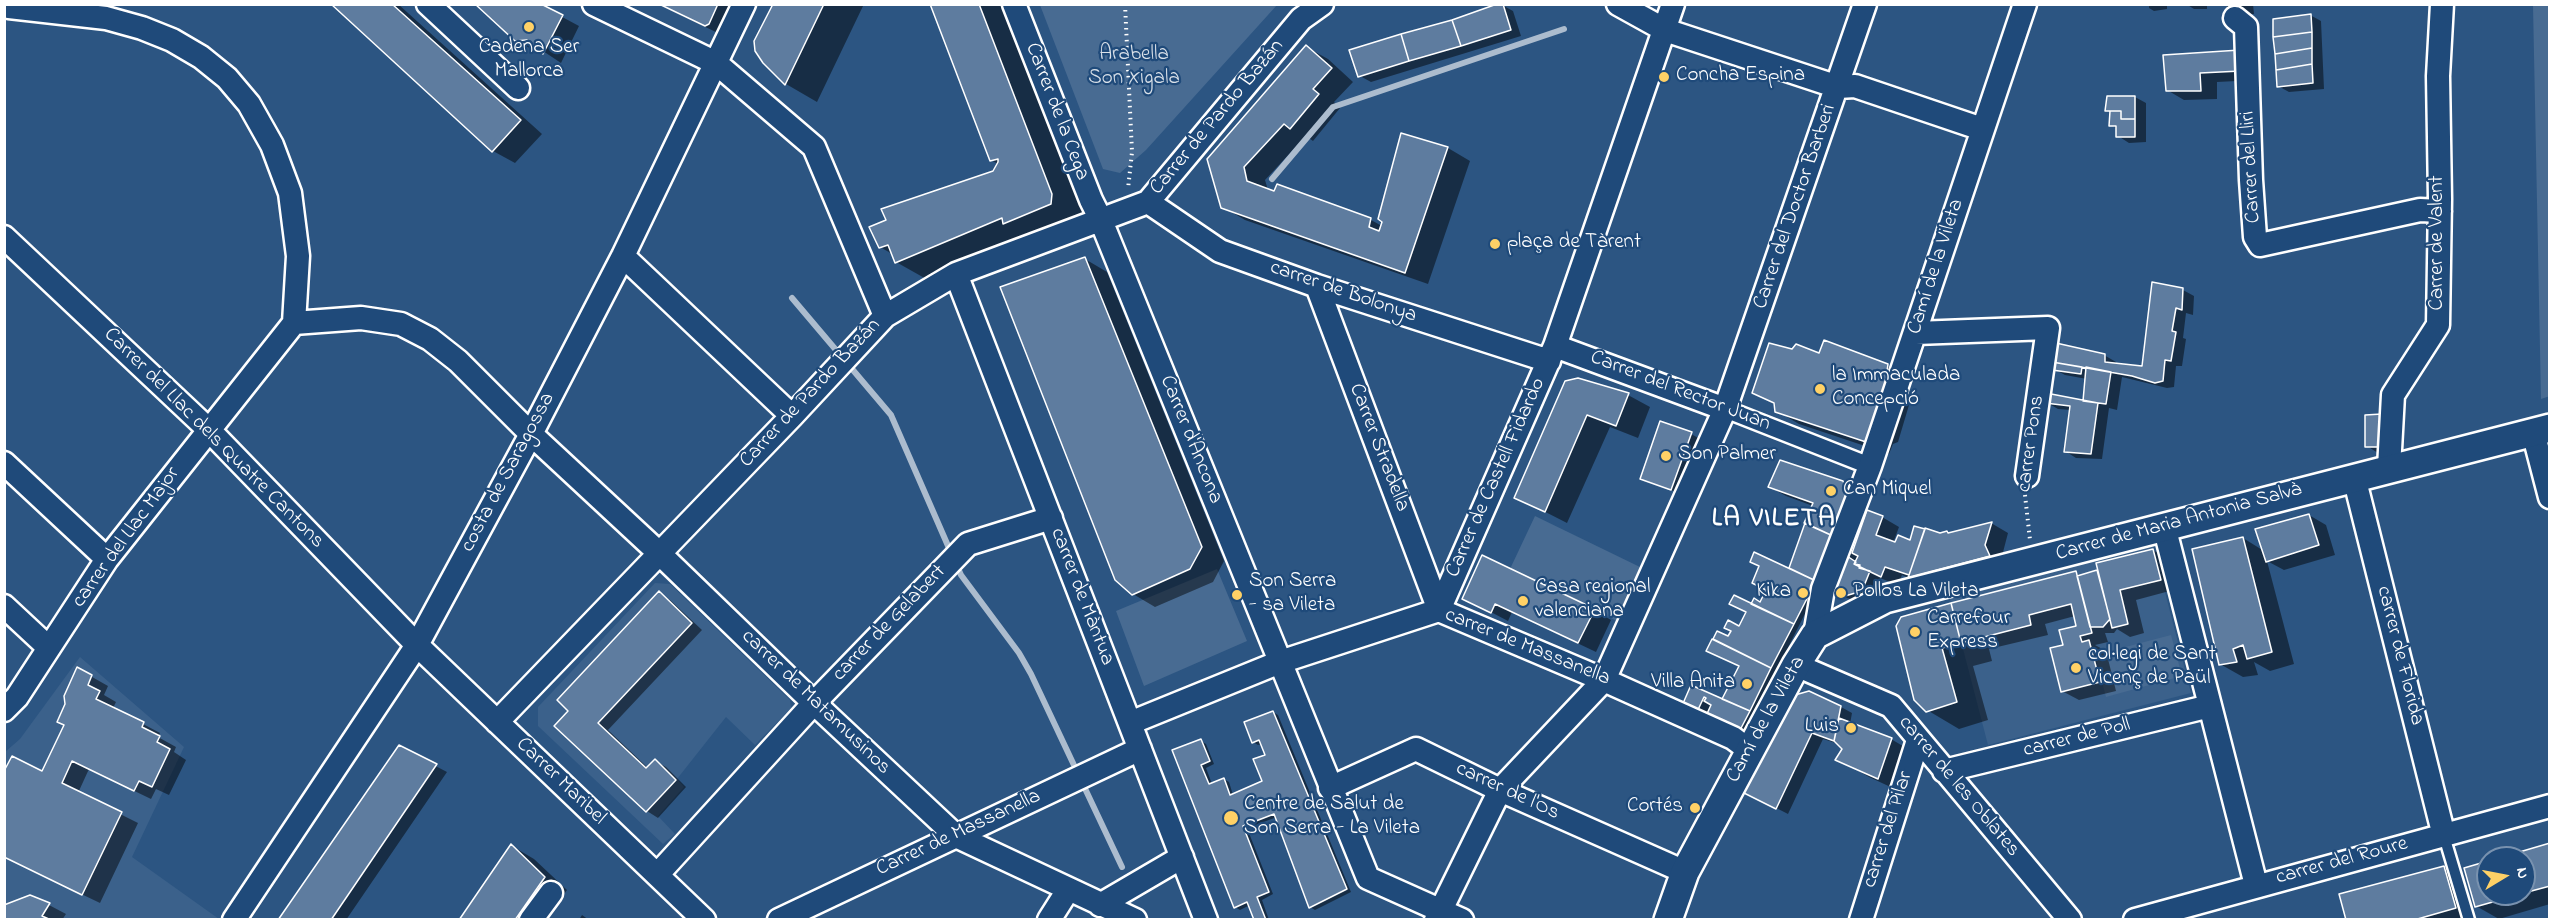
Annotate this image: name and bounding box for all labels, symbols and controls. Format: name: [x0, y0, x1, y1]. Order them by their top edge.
marker: Cadena Ser Mallorca: [522, 20, 536, 34]
street label: Carrer de Pardo Bazán: [1146, 35, 1290, 201]
place label: Cadena Ser Mallorca: [479, 36, 579, 86]
street label: Carrer de la Cega: [1018, 40, 1094, 184]
park label: Arabella Son Xigala: [1088, 43, 1180, 93]
place label: Concha Espina: [1676, 64, 1805, 90]
marker: Concha Espina: [1657, 70, 1671, 84]
street label: Carrer del Doctor Barberi: [1749, 101, 1843, 313]
street label: Carrer del Lliri: [2236, 110, 2268, 224]
street label: Carrer de Valent: [2426, 175, 2452, 311]
street label: Camí de la Vileta: [1903, 196, 1971, 338]
place label: plaça de Tàrent: [1507, 231, 1641, 257]
marker: plaça de Tàrent: [1488, 237, 1502, 251]
street label: carrer de Bolonya: [1266, 256, 1420, 330]
street label: Carrer de Pardo Bazán: [735, 314, 887, 474]
street label: Carrer del Llac dels Quatre Cantons: [97, 323, 329, 555]
street label: Carrer del Rector Juan: [1586, 346, 1774, 438]
place label: la Immaculada Concepció: [1832, 364, 1960, 414]
street label: Carrer d'Ancona: [1153, 372, 1227, 508]
street label: Carrer de Castell Fidardo: [1442, 374, 1552, 582]
street label: Carrer Stradella: [1342, 380, 1414, 516]
marker: la Immaculada Concepció: [1813, 382, 1827, 396]
street label: costa de Saragossa: [456, 389, 562, 557]
street label: carrer Pons: [2013, 394, 2051, 494]
place label: Son Palmer: [1678, 443, 1776, 469]
marker: Son Palmer: [1659, 449, 1673, 463]
street label: carrer del Llac Major: [68, 463, 186, 613]
place label: Can Miquel: [1843, 478, 1932, 504]
street label: Carrer de Maria Antonia Salvà: [2053, 478, 2305, 568]
marker: Can Miquel: [1824, 484, 1838, 498]
district label: LA VILETA: [1712, 505, 1836, 537]
street label: carrer de Màntua: [1043, 525, 1119, 669]
street label: carrer de Gelabert: [828, 560, 952, 688]
place label: Son Serra - sa Vileta: [1249, 570, 1336, 620]
place label: Casa regional valenciana: [1535, 576, 1650, 626]
place label: Kika: [1756, 580, 1791, 606]
place label: Pollos La Vileta: [1853, 580, 1978, 606]
street label: carrer de Florida: [2370, 584, 2428, 728]
marker: Kika: [1796, 586, 1810, 600]
marker: Pollos La Vileta: [1834, 586, 1848, 600]
marker: Son Serra - sa Vileta: [1230, 588, 1244, 602]
marker: Casa regional valenciana: [1516, 594, 1530, 608]
street label: carrer de Massanella: [1441, 603, 1613, 693]
place label: Carrefour Express: [1927, 607, 2010, 657]
street label: carrer de Matamusinos: [735, 625, 895, 781]
marker: Carrefour Express: [1908, 625, 1922, 639]
place label: col·legi de Sant Vicenç de Paül: [2088, 643, 2216, 693]
street label: Camí de la Vileta: [1722, 652, 1812, 788]
marker: col·legi de Sant Vicenç de Paül: [2069, 661, 2083, 675]
place label: Villa Anita: [1651, 671, 1735, 697]
marker: Villa Anita: [1740, 677, 1754, 691]
street label: carrer de les Oblates: [1892, 711, 2024, 863]
street label: carrer de Poll: [2021, 714, 2133, 764]
place label: Luis: [1805, 715, 1839, 741]
marker: Luis: [1844, 721, 1858, 735]
street label: Carrer Maribel: [510, 733, 610, 831]
street label: carrer de l'Os: [1451, 757, 1563, 827]
street label: carrer del Pilar: [1858, 769, 1920, 891]
street label: Carrer de Massanella: [873, 785, 1045, 883]
place label: Centre de Salut de Son Serra - La Vileta: [1244, 793, 1420, 843]
place label: Cortés: [1627, 795, 1683, 821]
marker: Cortés: [1688, 801, 1702, 815]
marker: Centre de Salut de Son Serra - La Vileta: [1222, 809, 1240, 827]
street label: carrer del Roure: [2273, 832, 2411, 892]
north arrow: [2476, 846, 2536, 906]
text: N: [2509, 866, 2535, 881]

